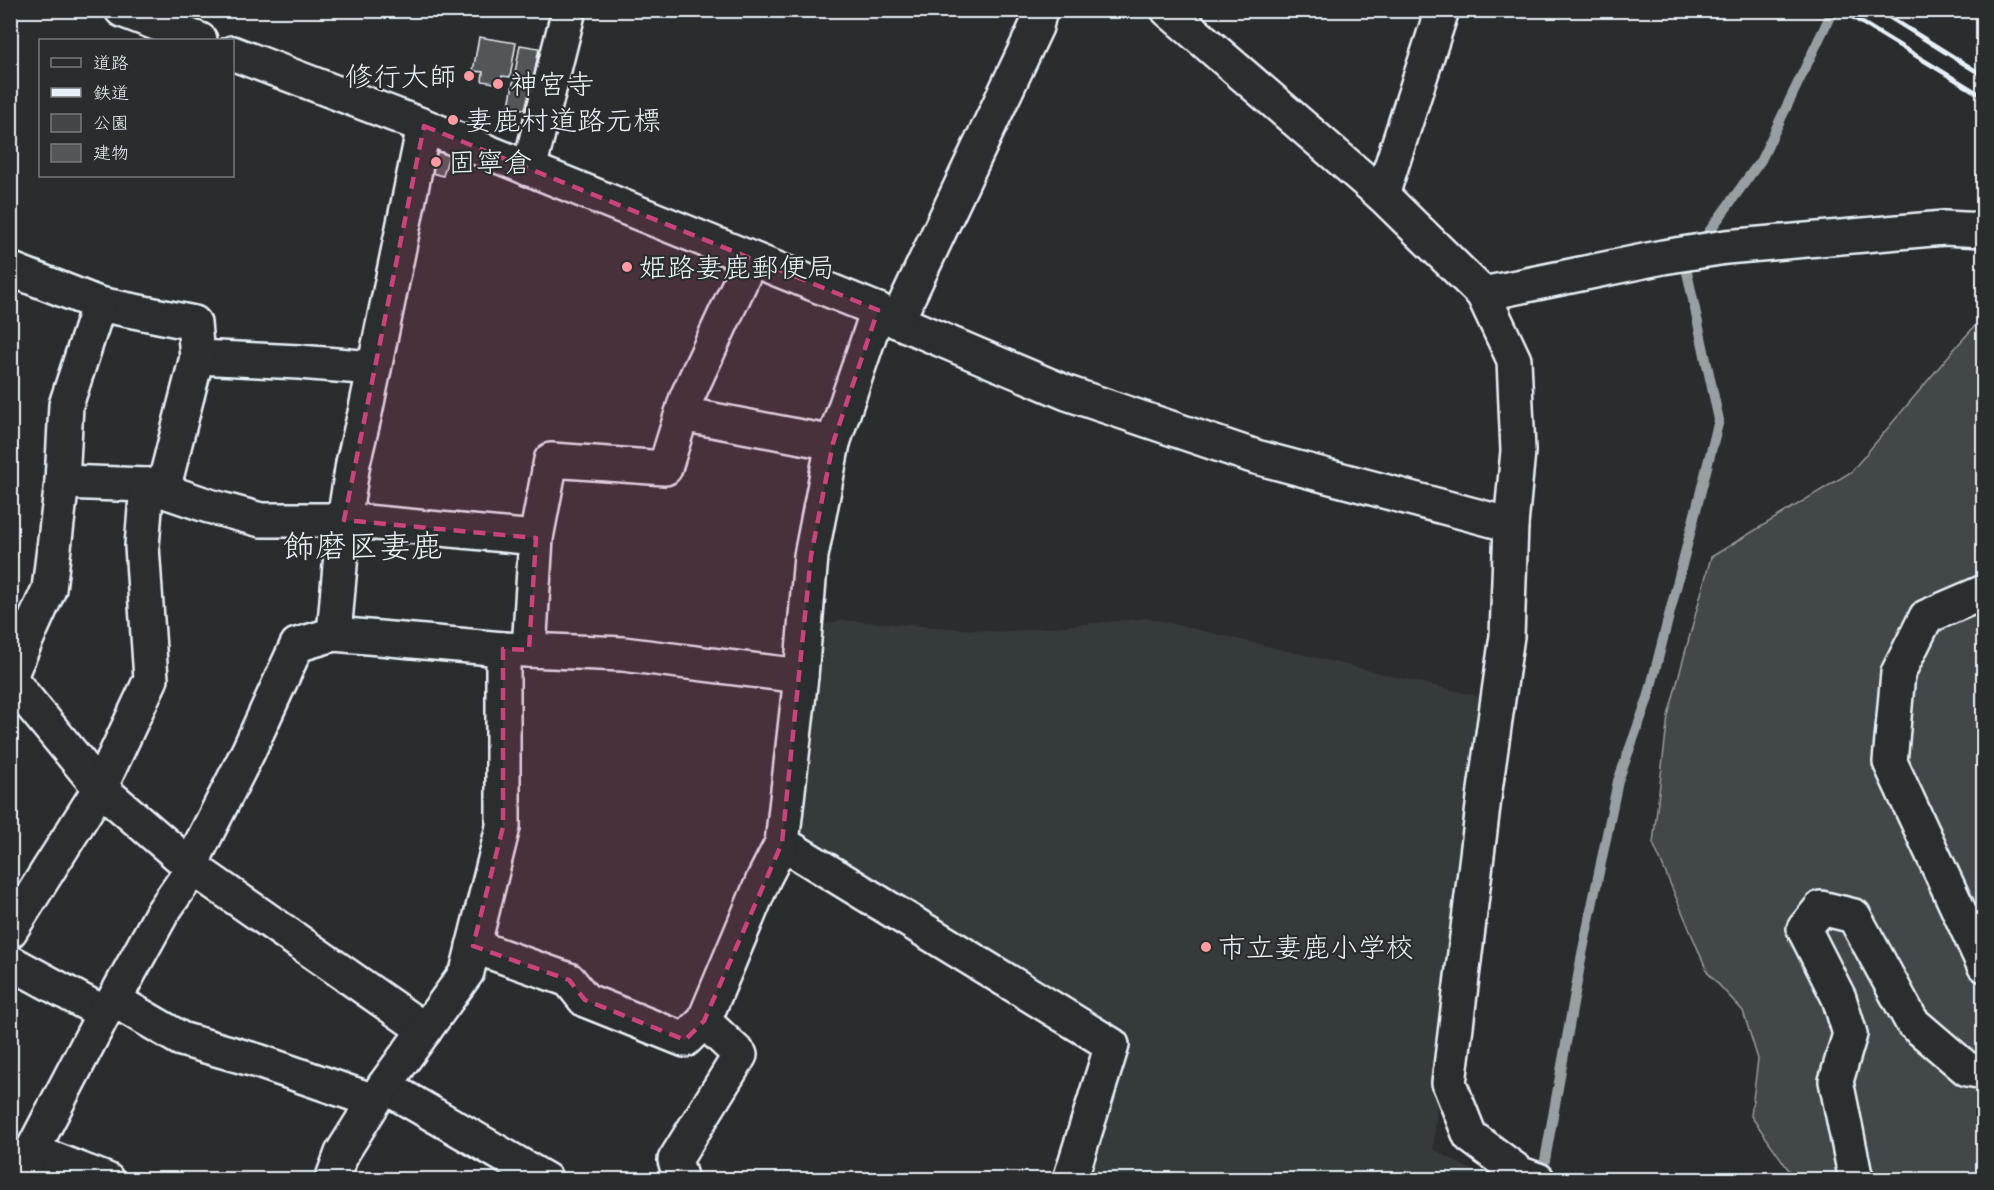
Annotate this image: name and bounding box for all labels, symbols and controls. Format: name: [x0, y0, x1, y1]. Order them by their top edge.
legend: [39, 39, 234, 177]
text: 道路: [93, 52, 129, 74]
place label: 修行大師: [345, 59, 457, 94]
place label: 神宮寺: [510, 67, 594, 102]
marker: 修行大師: [462, 69, 476, 83]
marker: 神宮寺: [491, 77, 505, 91]
text: 鉄道: [93, 82, 129, 104]
place label: 妻鹿村道路元標: [465, 103, 661, 138]
text: 公園: [93, 112, 129, 134]
marker: 妻鹿村道路元標: [446, 113, 460, 127]
text: 建物: [93, 142, 129, 164]
place label: 固寧倉: [448, 145, 532, 180]
marker: 固寧倉: [429, 155, 443, 169]
place label: 姫路妻鹿郵便局: [639, 250, 835, 285]
marker: 姫路妻鹿郵便局: [620, 260, 634, 274]
district label: 飾磨区妻鹿: [283, 526, 443, 567]
place label: 市立妻鹿小学校: [1218, 930, 1414, 965]
marker: 市立妻鹿小学校: [1199, 940, 1213, 954]

